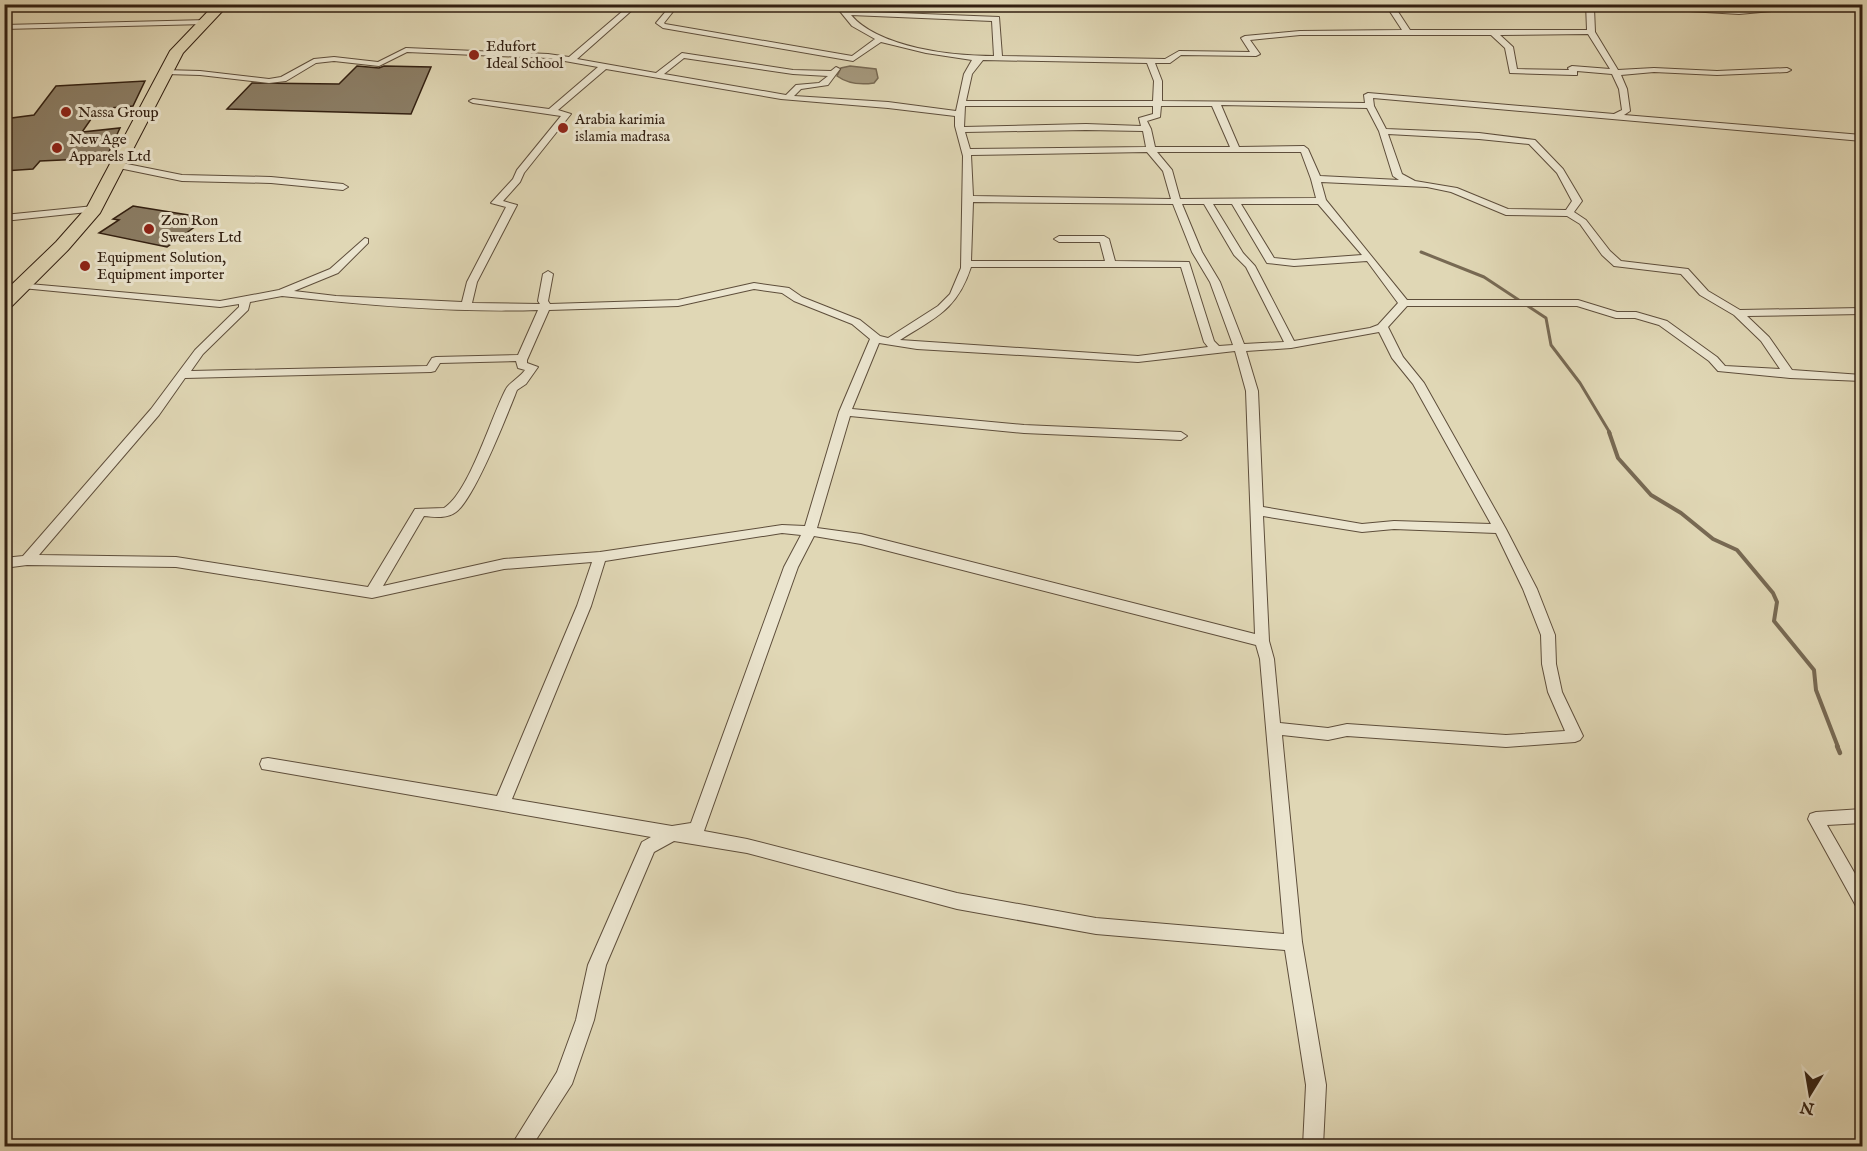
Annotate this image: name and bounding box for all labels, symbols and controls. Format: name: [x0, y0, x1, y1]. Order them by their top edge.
place label: Edufort Ideal School: [486, 37, 564, 73]
marker: Edufort Ideal School: [467, 48, 481, 62]
place label: Nassa Group: [78, 103, 159, 122]
marker: Nassa Group: [59, 105, 73, 119]
place label: Arabia karimia islamia madrasa: [574, 110, 671, 146]
marker: Arabia karimia islamia madrasa: [556, 121, 570, 135]
place label: New Age Apparels Ltd: [68, 130, 152, 166]
marker: New Age Apparels Ltd: [50, 141, 64, 155]
place label: Zon Ron Sweaters Ltd: [161, 211, 243, 247]
marker: Zon Ron Sweaters Ltd: [142, 222, 156, 236]
place label: Equipment Solution, Equipment importer: [97, 248, 226, 284]
marker: Equipment Solution, Equipment importer: [78, 259, 92, 273]
north arrow: [1780, 1064, 1840, 1124]
text: N: [1799, 1096, 1817, 1118]

